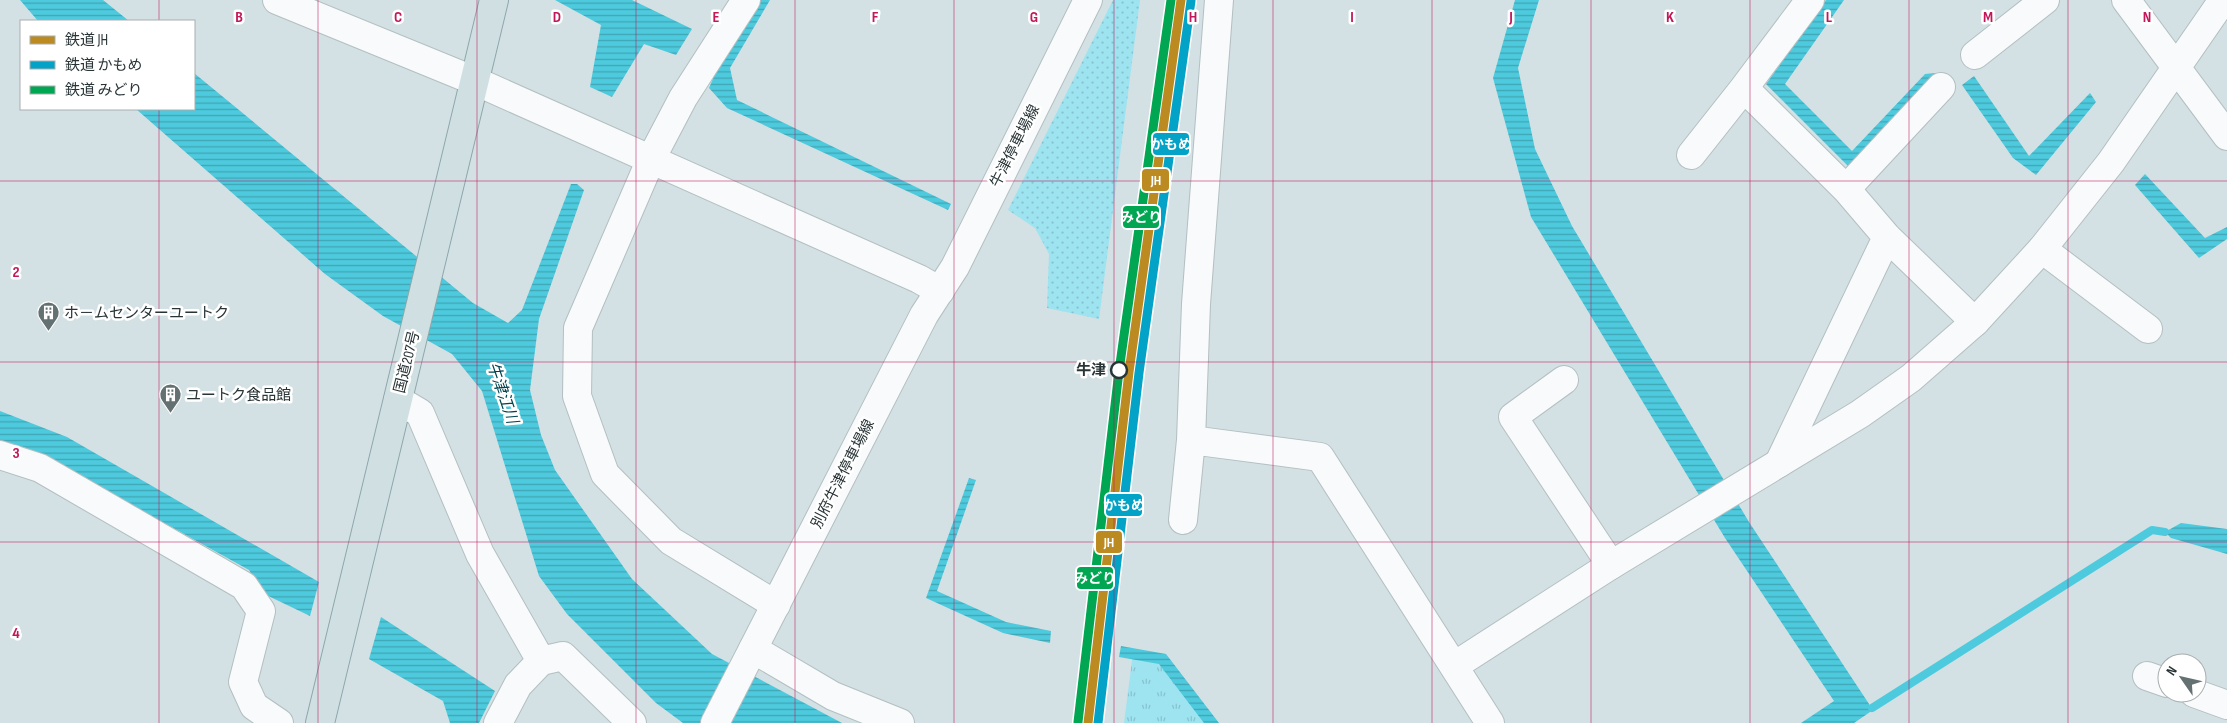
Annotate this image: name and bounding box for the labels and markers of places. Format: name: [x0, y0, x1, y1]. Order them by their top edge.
building icon: ホ－ムセンターユートク: [36, 301, 60, 332]
place label: ホ－ムセンターユートク: [64, 304, 229, 323]
place label: 牛津: [1076, 361, 1106, 380]
marker: 牛津: [1110, 361, 1128, 379]
building icon: ユートク食品館: [158, 383, 182, 414]
place label: ユートク食品館: [186, 386, 291, 405]

